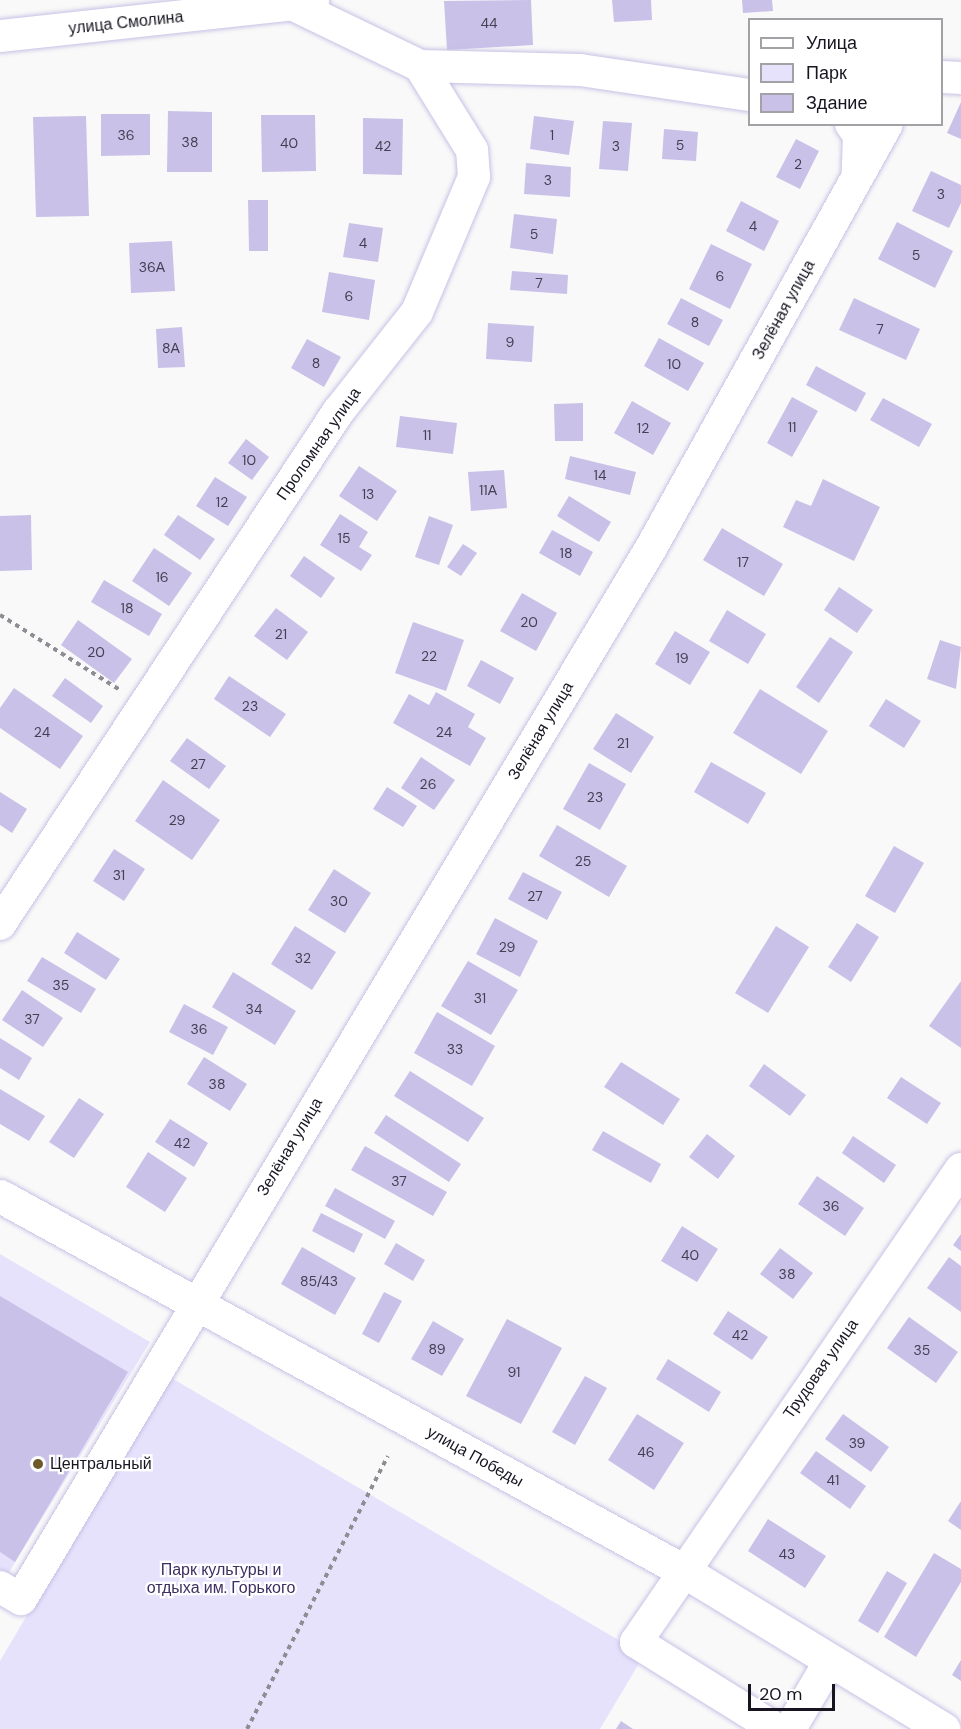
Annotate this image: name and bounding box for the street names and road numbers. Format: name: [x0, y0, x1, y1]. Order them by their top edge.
street label: улица Смолина: [68, 7, 184, 39]
street label: Зелёная улица: [749, 257, 819, 363]
street label: Проломная улица: [273, 384, 365, 504]
street label: Зелёная улица: [504, 679, 578, 783]
street label: Зелёная улица: [253, 1095, 327, 1199]
street label: Трудовая улица: [779, 1315, 863, 1423]
street label: улица Победы: [424, 1423, 526, 1491]

